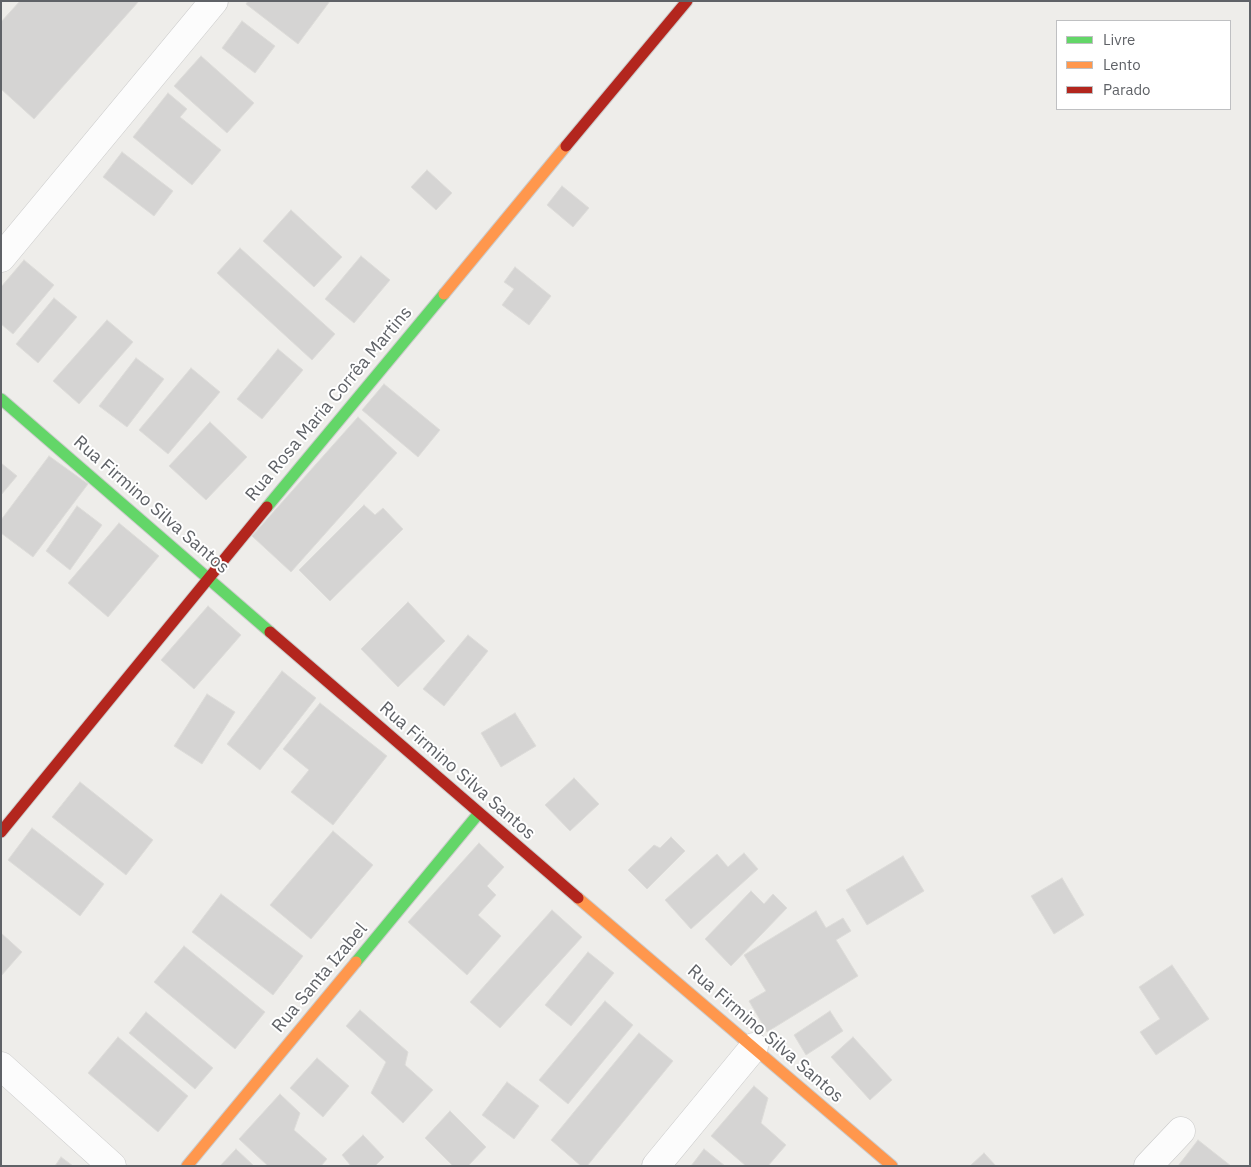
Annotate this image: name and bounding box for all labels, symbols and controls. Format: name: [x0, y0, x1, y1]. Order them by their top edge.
legend: [1056, 20, 1231, 110]
text: Livre: [1103, 30, 1135, 49]
text: Lento: [1103, 55, 1141, 74]
text: Parado: [1103, 80, 1151, 99]
street label: Rua Rosa Maria Corrêa Martins: [241, 302, 417, 506]
street label: Rua Firmino Silva Santos: [69, 432, 233, 578]
street label: Rua Firmino Silva Santos: [375, 698, 539, 844]
street label: Rua Santa Izabel: [268, 919, 372, 1037]
street label: Rua Firmino Silva Santos: [683, 961, 847, 1107]

